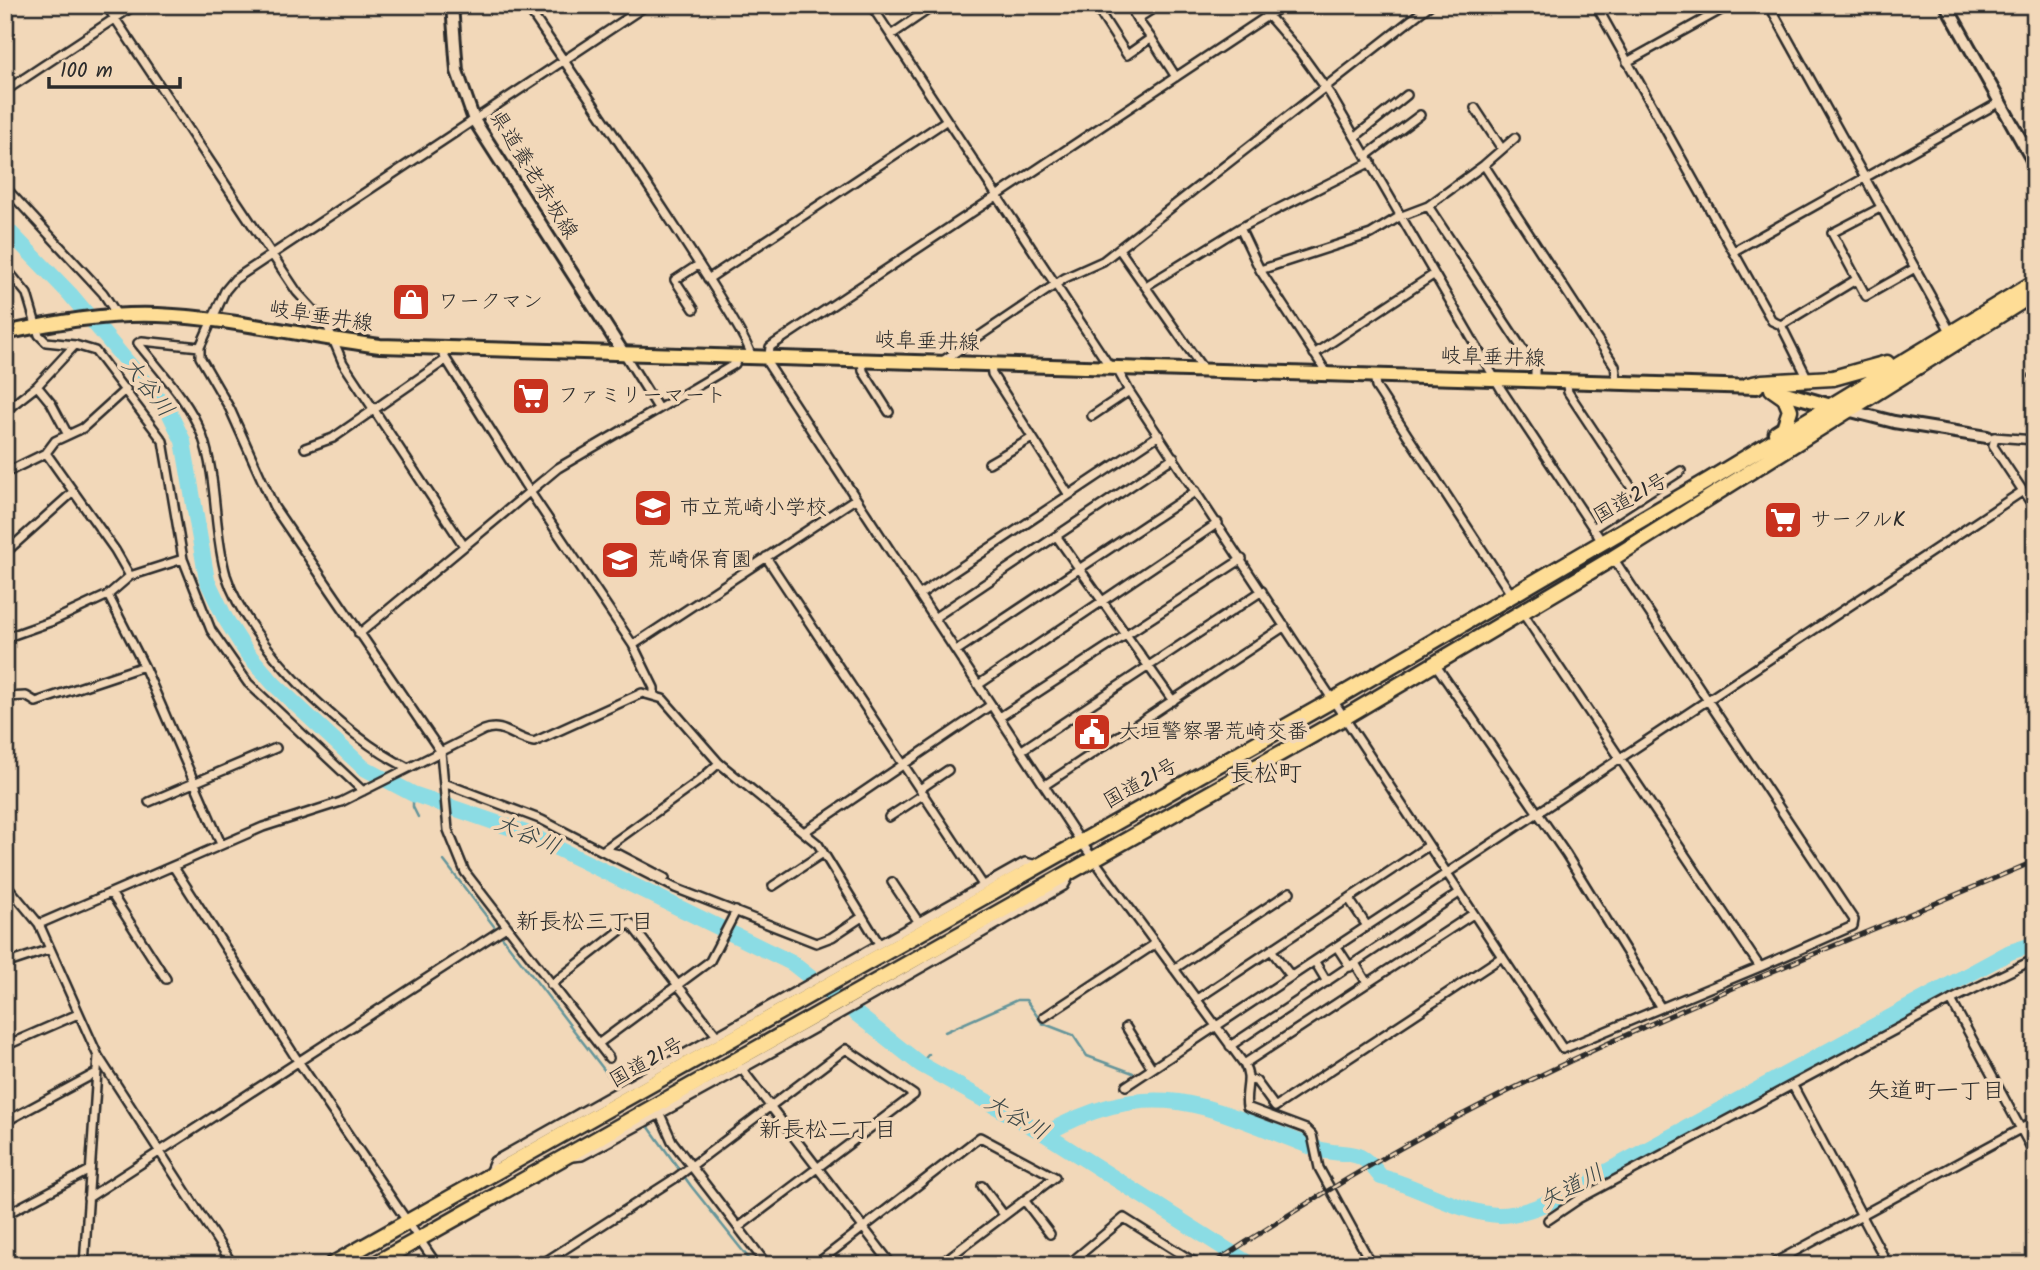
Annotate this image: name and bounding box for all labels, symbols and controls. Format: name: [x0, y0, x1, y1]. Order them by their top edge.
scale bar: [49, 46, 180, 90]
text: 100 m: [60, 55, 113, 88]
street label: 県道養老赤坂線: [480, 104, 586, 246]
shop icon: ワークマン: [390, 281, 432, 323]
place label: ワークマン: [438, 286, 543, 319]
street label: 岐阜垂井線: [267, 292, 375, 342]
street label: 岐阜垂井線: [874, 324, 980, 360]
street label: 岐阜垂井線: [1440, 340, 1546, 376]
water label: 大谷川: [112, 350, 182, 426]
supermarket icon: ファミリーマート: [510, 375, 552, 417]
place label: ファミリーマート: [558, 380, 726, 413]
street label: 国道21号: [1587, 465, 1675, 533]
school or university icon: 市立荒崎小学校: [632, 487, 674, 529]
place label: 市立荒崎小学校: [680, 492, 827, 525]
supermarket icon: サークルK: [1762, 499, 1804, 541]
place label: サークルK: [1810, 504, 1906, 537]
school or university icon: 荒崎保育園: [599, 539, 641, 581]
place label: 荒崎保育園: [647, 544, 752, 577]
public building icon: 大垣警察署荒崎交番: [1071, 711, 1113, 753]
place label: 大垣警察署荒崎交番: [1119, 716, 1308, 749]
street label: 国道21号: [1097, 750, 1185, 818]
district label: 長松町: [1230, 755, 1302, 794]
water label: 大谷川: [488, 806, 566, 866]
district label: 新長松三丁目: [516, 905, 654, 941]
street label: 国道21号: [603, 1029, 691, 1097]
district label: 矢道町一丁目: [1867, 1074, 2005, 1110]
water label: 大谷川: [977, 1085, 1055, 1151]
district label: 新長松二丁目: [759, 1113, 897, 1149]
water label: 矢道川: [1533, 1156, 1611, 1220]

